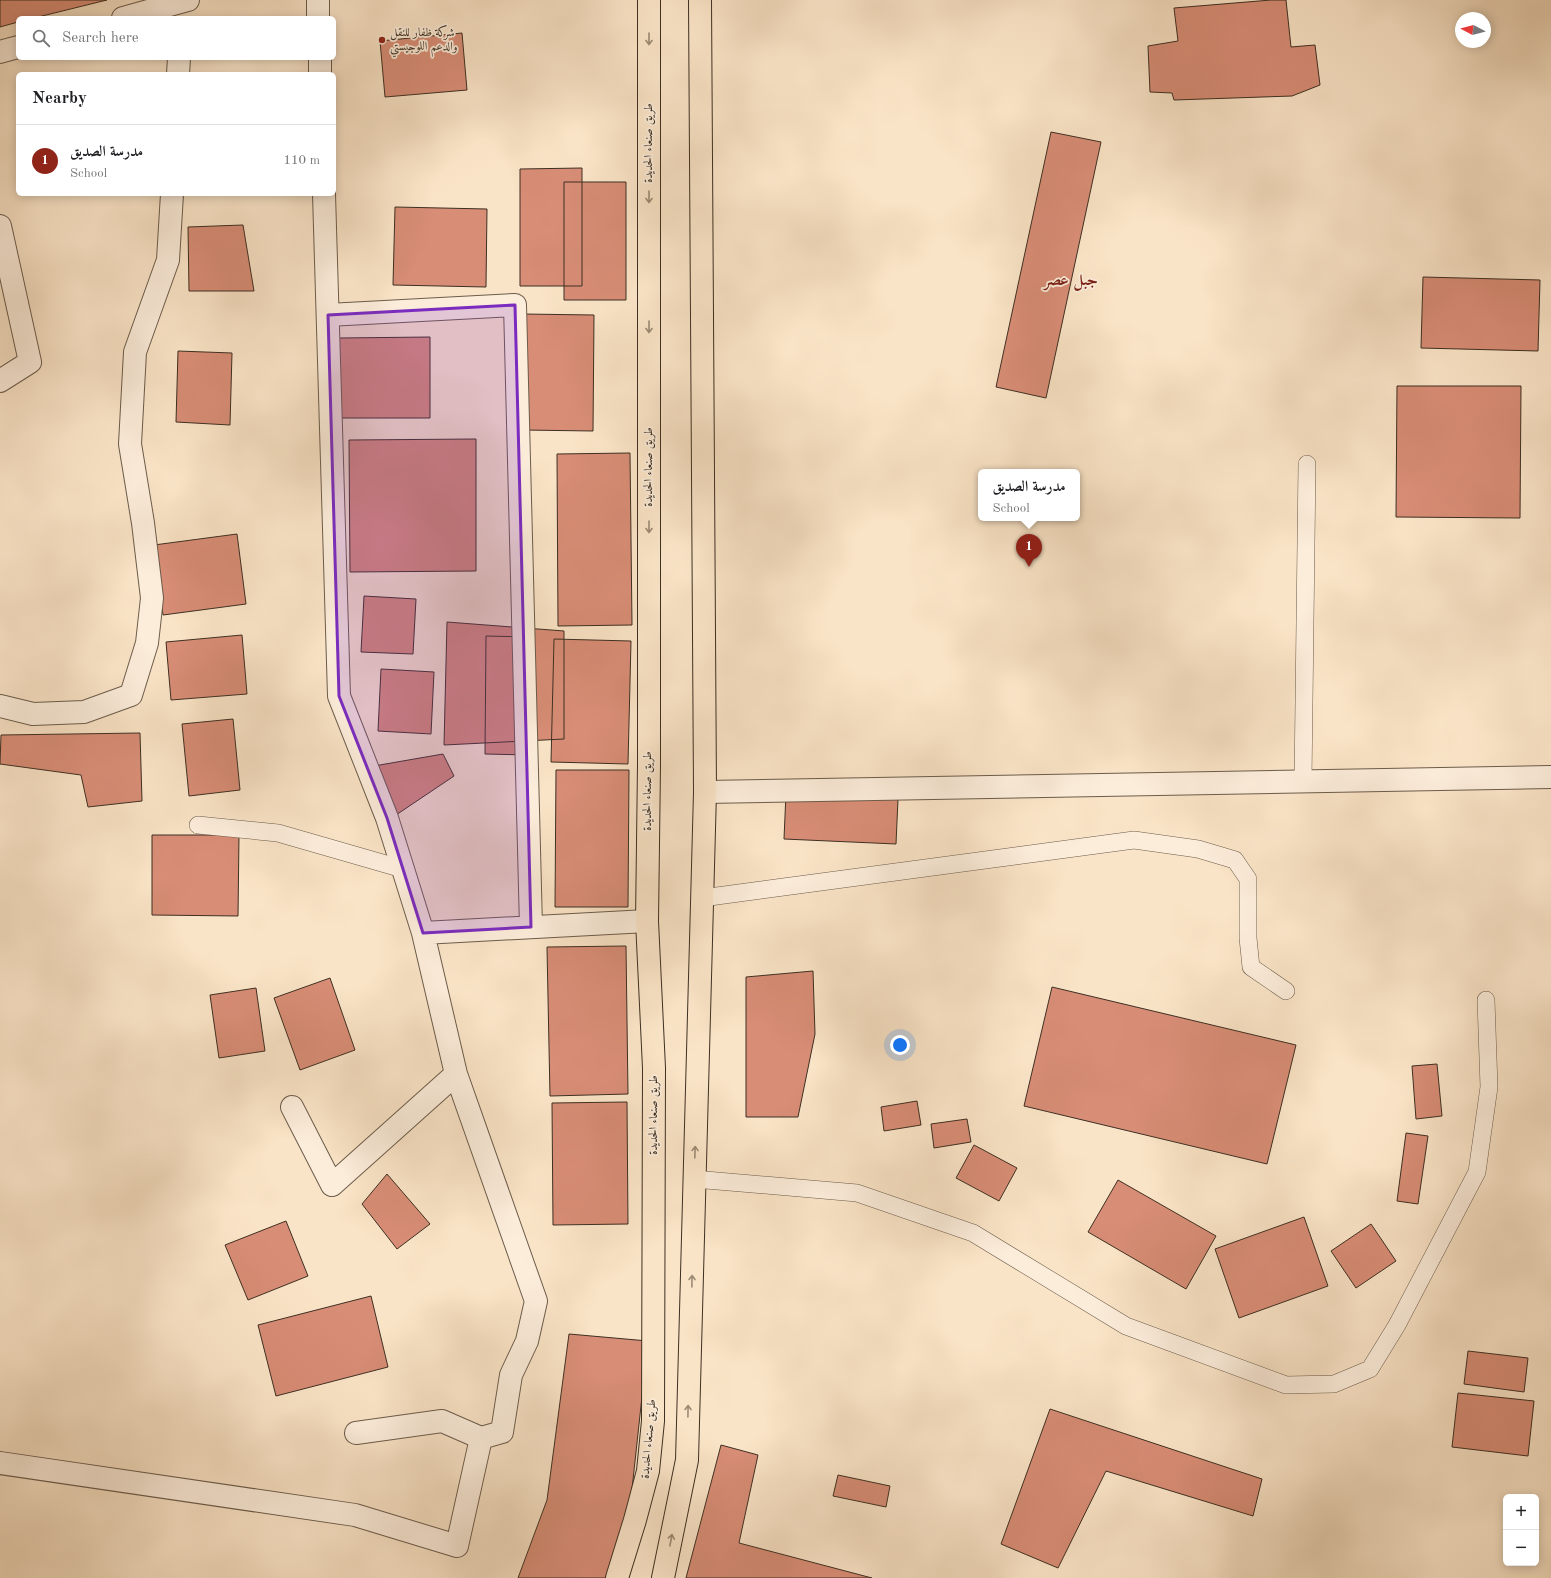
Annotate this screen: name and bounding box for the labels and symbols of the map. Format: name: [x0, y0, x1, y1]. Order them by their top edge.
north arrow: [1455, 12, 1491, 48]
place label: شركة ظفار للنقل والدعم اللوجيستي: [390, 24, 458, 58]
one-way arrow: [645, 32, 653, 45]
marker: شركة ظفار للنقل والدعم اللوجيستي: [377, 35, 387, 45]
street label: طريق صنعاء الحديدة: [643, 103, 656, 183]
one-way arrow: [645, 190, 653, 203]
district label: جبل عصر: [1042, 273, 1098, 291]
one-way arrow: [645, 320, 653, 333]
street label: طريق صنعاء الحديدة: [643, 427, 656, 507]
one-way arrow: [645, 520, 653, 533]
pin: 1: [1016, 534, 1042, 567]
street label: طريق صنعاء الحديدة: [642, 751, 655, 831]
your location: [890, 1035, 910, 1055]
street label: طريق صنعاء الحديدة: [648, 1075, 661, 1155]
one-way arrow: [691, 1146, 699, 1159]
one-way arrow: [688, 1275, 696, 1288]
street label: طريق صنعاء الحديدة: [640, 1399, 659, 1479]
one-way arrow: [685, 1405, 692, 1418]
one-way arrow: [667, 1534, 675, 1547]

